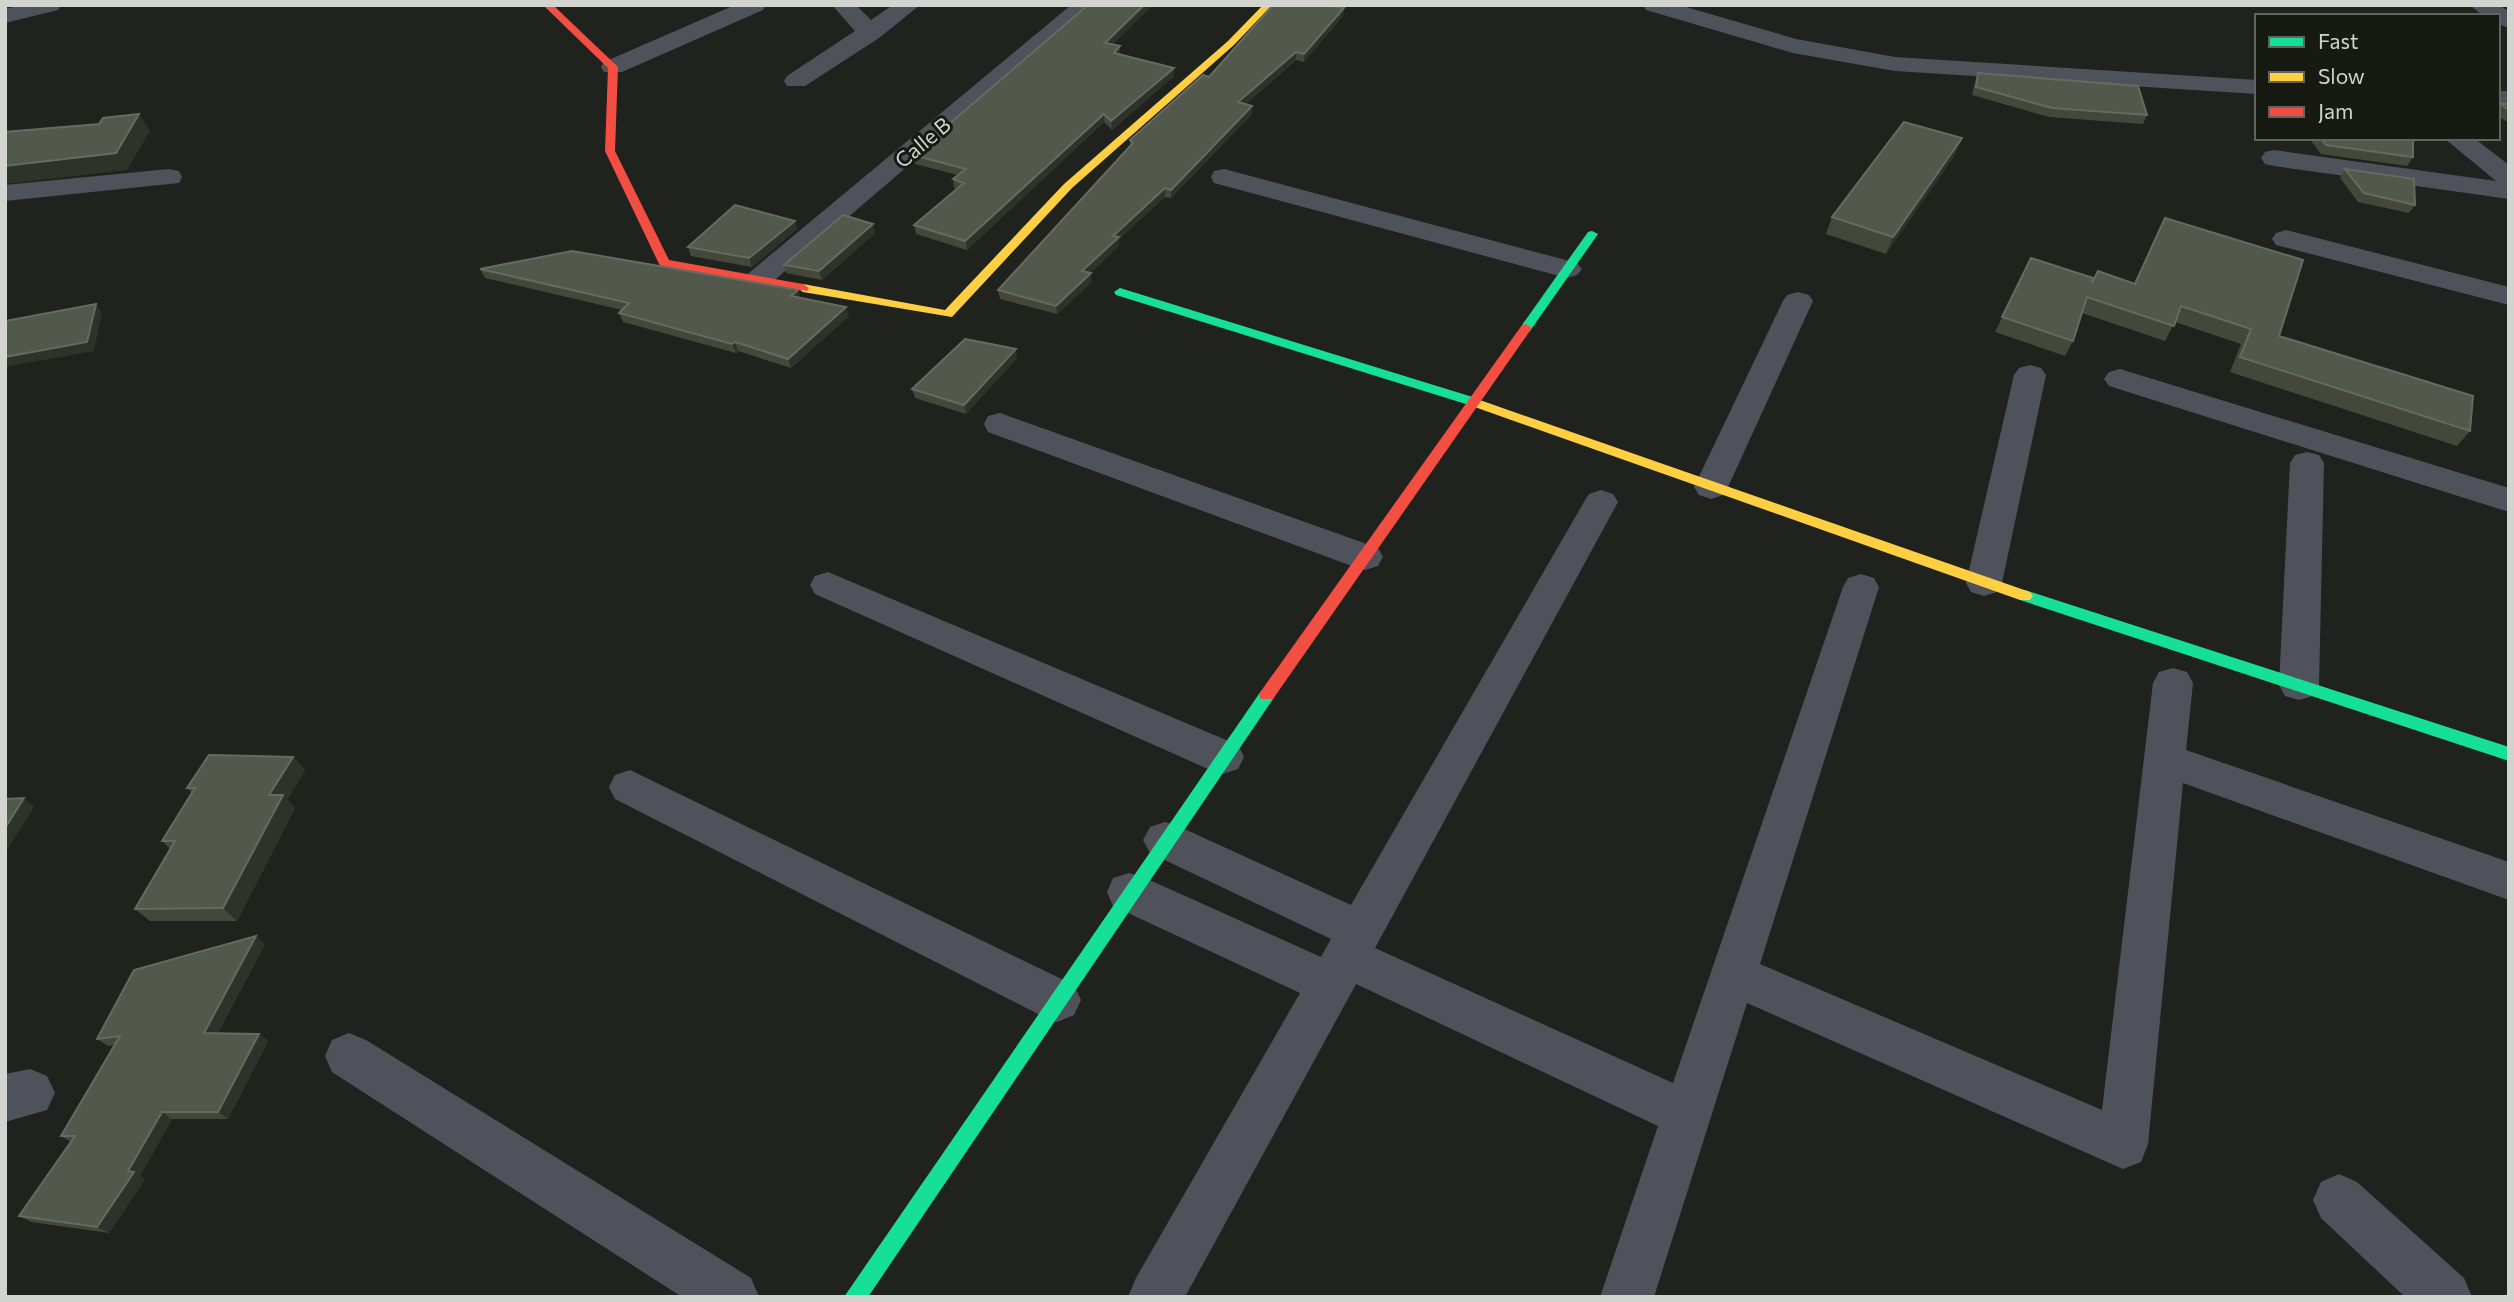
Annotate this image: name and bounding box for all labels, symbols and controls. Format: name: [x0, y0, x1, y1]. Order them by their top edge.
legend: [2255, 14, 2500, 140]
text: Fast: [2318, 28, 2359, 53]
text: Slow: [2318, 63, 2365, 88]
text: Jam: [2318, 98, 2353, 123]
street label: Calle B: [889, 111, 955, 172]

